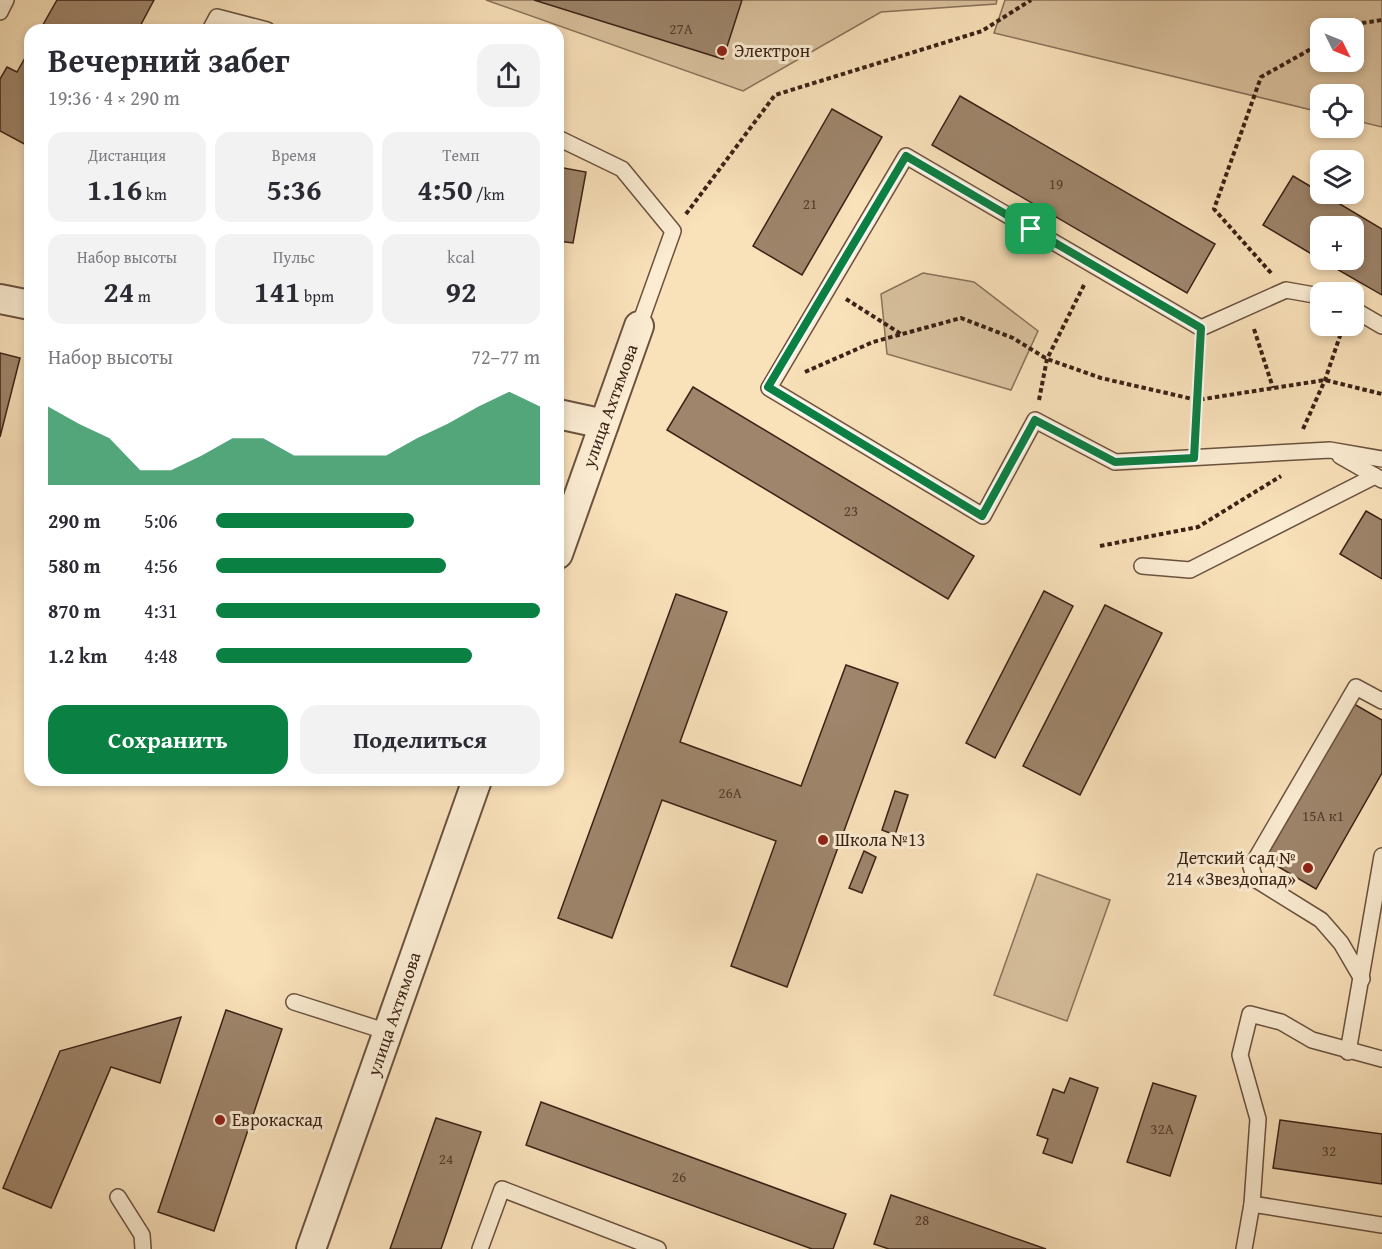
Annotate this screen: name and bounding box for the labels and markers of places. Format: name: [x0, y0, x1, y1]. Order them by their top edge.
place label: Электрон: [734, 37, 810, 64]
marker: Электрон: [715, 44, 729, 58]
pin: [1005, 203, 1056, 254]
place label: Школа №13: [835, 826, 925, 853]
marker: Школа №13: [816, 833, 830, 847]
place label: Детский сад № 214 «Звездопад»: [1166, 844, 1296, 892]
marker: Детский сад № 214 «Звездопад»: [1301, 861, 1315, 875]
place label: Еврокаскад: [232, 1106, 323, 1133]
marker: Еврокаскад: [213, 1113, 227, 1127]

